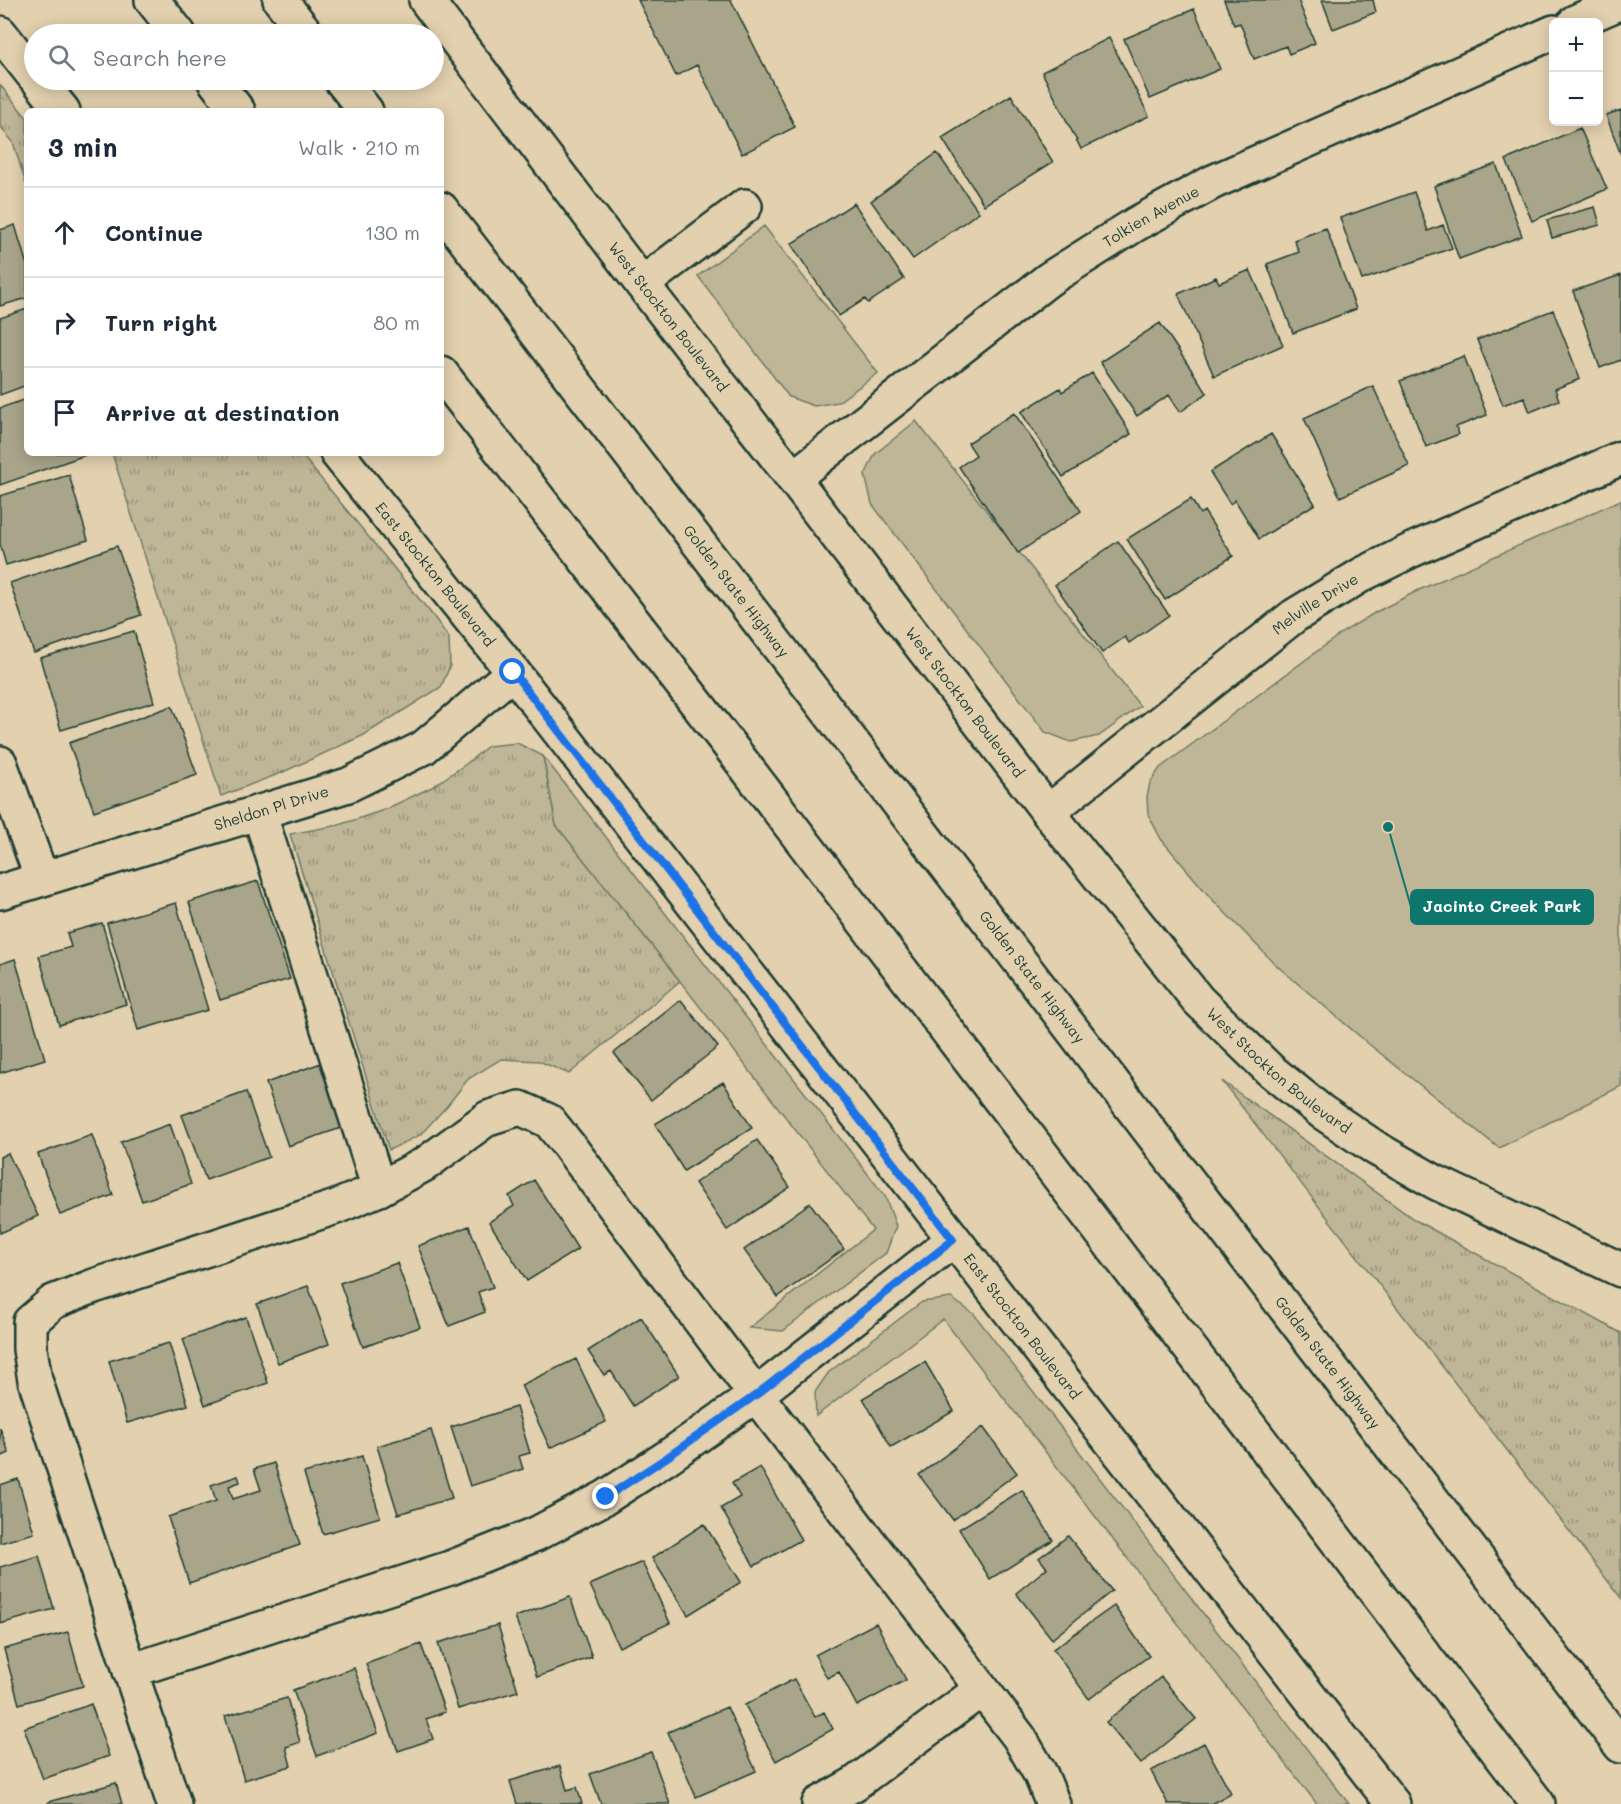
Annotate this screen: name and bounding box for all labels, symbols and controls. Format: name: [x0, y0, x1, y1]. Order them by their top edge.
map controls: [1549, 18, 1603, 126]
button: +: [1549, 18, 1603, 72]
search box: [24, 24, 444, 90]
icon: search: [45, 41, 78, 74]
text: Search here: [93, 43, 227, 72]
button: −: [1549, 72, 1603, 126]
text: 3 min: [48, 130, 117, 164]
text: Walk · 210 m: [298, 134, 420, 160]
street label: Tolkien Avenue: [1099, 180, 1202, 251]
icon: ahead: [48, 216, 81, 249]
text: Continue: [105, 218, 203, 247]
text: 130 m: [365, 219, 420, 245]
street label: West Stockton Boulevard: [605, 238, 733, 396]
icon: right: [48, 306, 81, 339]
text: Turn right: [105, 308, 217, 337]
text: 80 m: [373, 309, 420, 335]
icon: arrive: [48, 396, 81, 429]
text: Arrive at destination: [105, 398, 340, 427]
street label: East Stockton Boulevard: [371, 498, 500, 650]
street label: Golden State Highway: [679, 521, 794, 661]
street label: Melville Drive: [1268, 568, 1362, 639]
street label: West Stockton Boulevard: [901, 622, 1029, 781]
route start: [499, 658, 525, 684]
street label: Sheldon Pl Drive: [211, 781, 331, 835]
callout: Jacinto Creek Park: [1411, 890, 1593, 924]
text: Jacinto Creek Park: [1423, 895, 1581, 916]
street label: Golden State Highway: [975, 906, 1090, 1047]
street label: West Stockton Boulevard: [1203, 1003, 1355, 1138]
street label: East Stockton Boulevard: [959, 1249, 1086, 1403]
street label: Golden State Highway: [1271, 1292, 1386, 1433]
route end: [592, 1483, 618, 1509]

